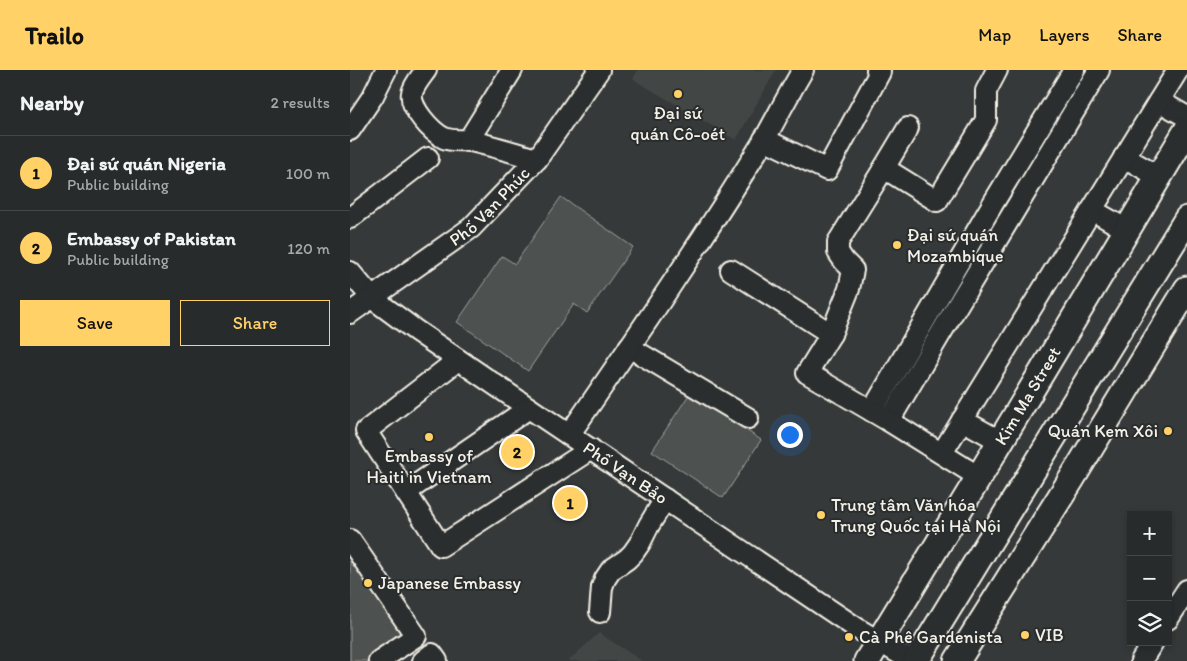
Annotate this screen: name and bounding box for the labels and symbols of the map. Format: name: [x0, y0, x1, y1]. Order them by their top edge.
marker: Đại sứ quán Cô-oét: [672, 88, 684, 100]
place label: Đại sứ quán Cô-oét: [631, 102, 726, 145]
street label: Phố Vạn Phúc: [445, 162, 535, 251]
place label: Đại sứ quán Mozambique: [907, 224, 1004, 267]
marker: Đại sứ quán Mozambique: [891, 239, 903, 251]
street label: Kim Ma Street: [990, 342, 1066, 449]
place label: Quán Kem Xôi: [1048, 420, 1158, 442]
your location: [777, 422, 803, 448]
marker: Quán Kem Xôi: [1162, 425, 1174, 437]
marker: Embassy of Haiti in Vietnam: [423, 431, 435, 443]
pin: 2: [501, 433, 533, 471]
street label: Phố Vạn Bảo: [579, 437, 672, 509]
place label: Embassy of Haiti in Vietnam: [367, 445, 492, 488]
pin: 1: [554, 484, 586, 522]
place label: Trung tâm Văn hóa Trung Quốc tại Hà Nội: [831, 494, 1001, 537]
marker: Trung tâm Văn hóa Trung Quốc tại Hà Nội: [815, 509, 827, 521]
place label: Japanese Embassy: [378, 572, 522, 594]
marker: Japanese Embassy: [362, 577, 374, 589]
place label: VIB: [1035, 624, 1064, 646]
place label: Cà Phê Gardenista: [859, 626, 1003, 648]
marker: VIB: [1019, 629, 1031, 641]
marker: Cà Phê Gardenista: [843, 631, 855, 643]

